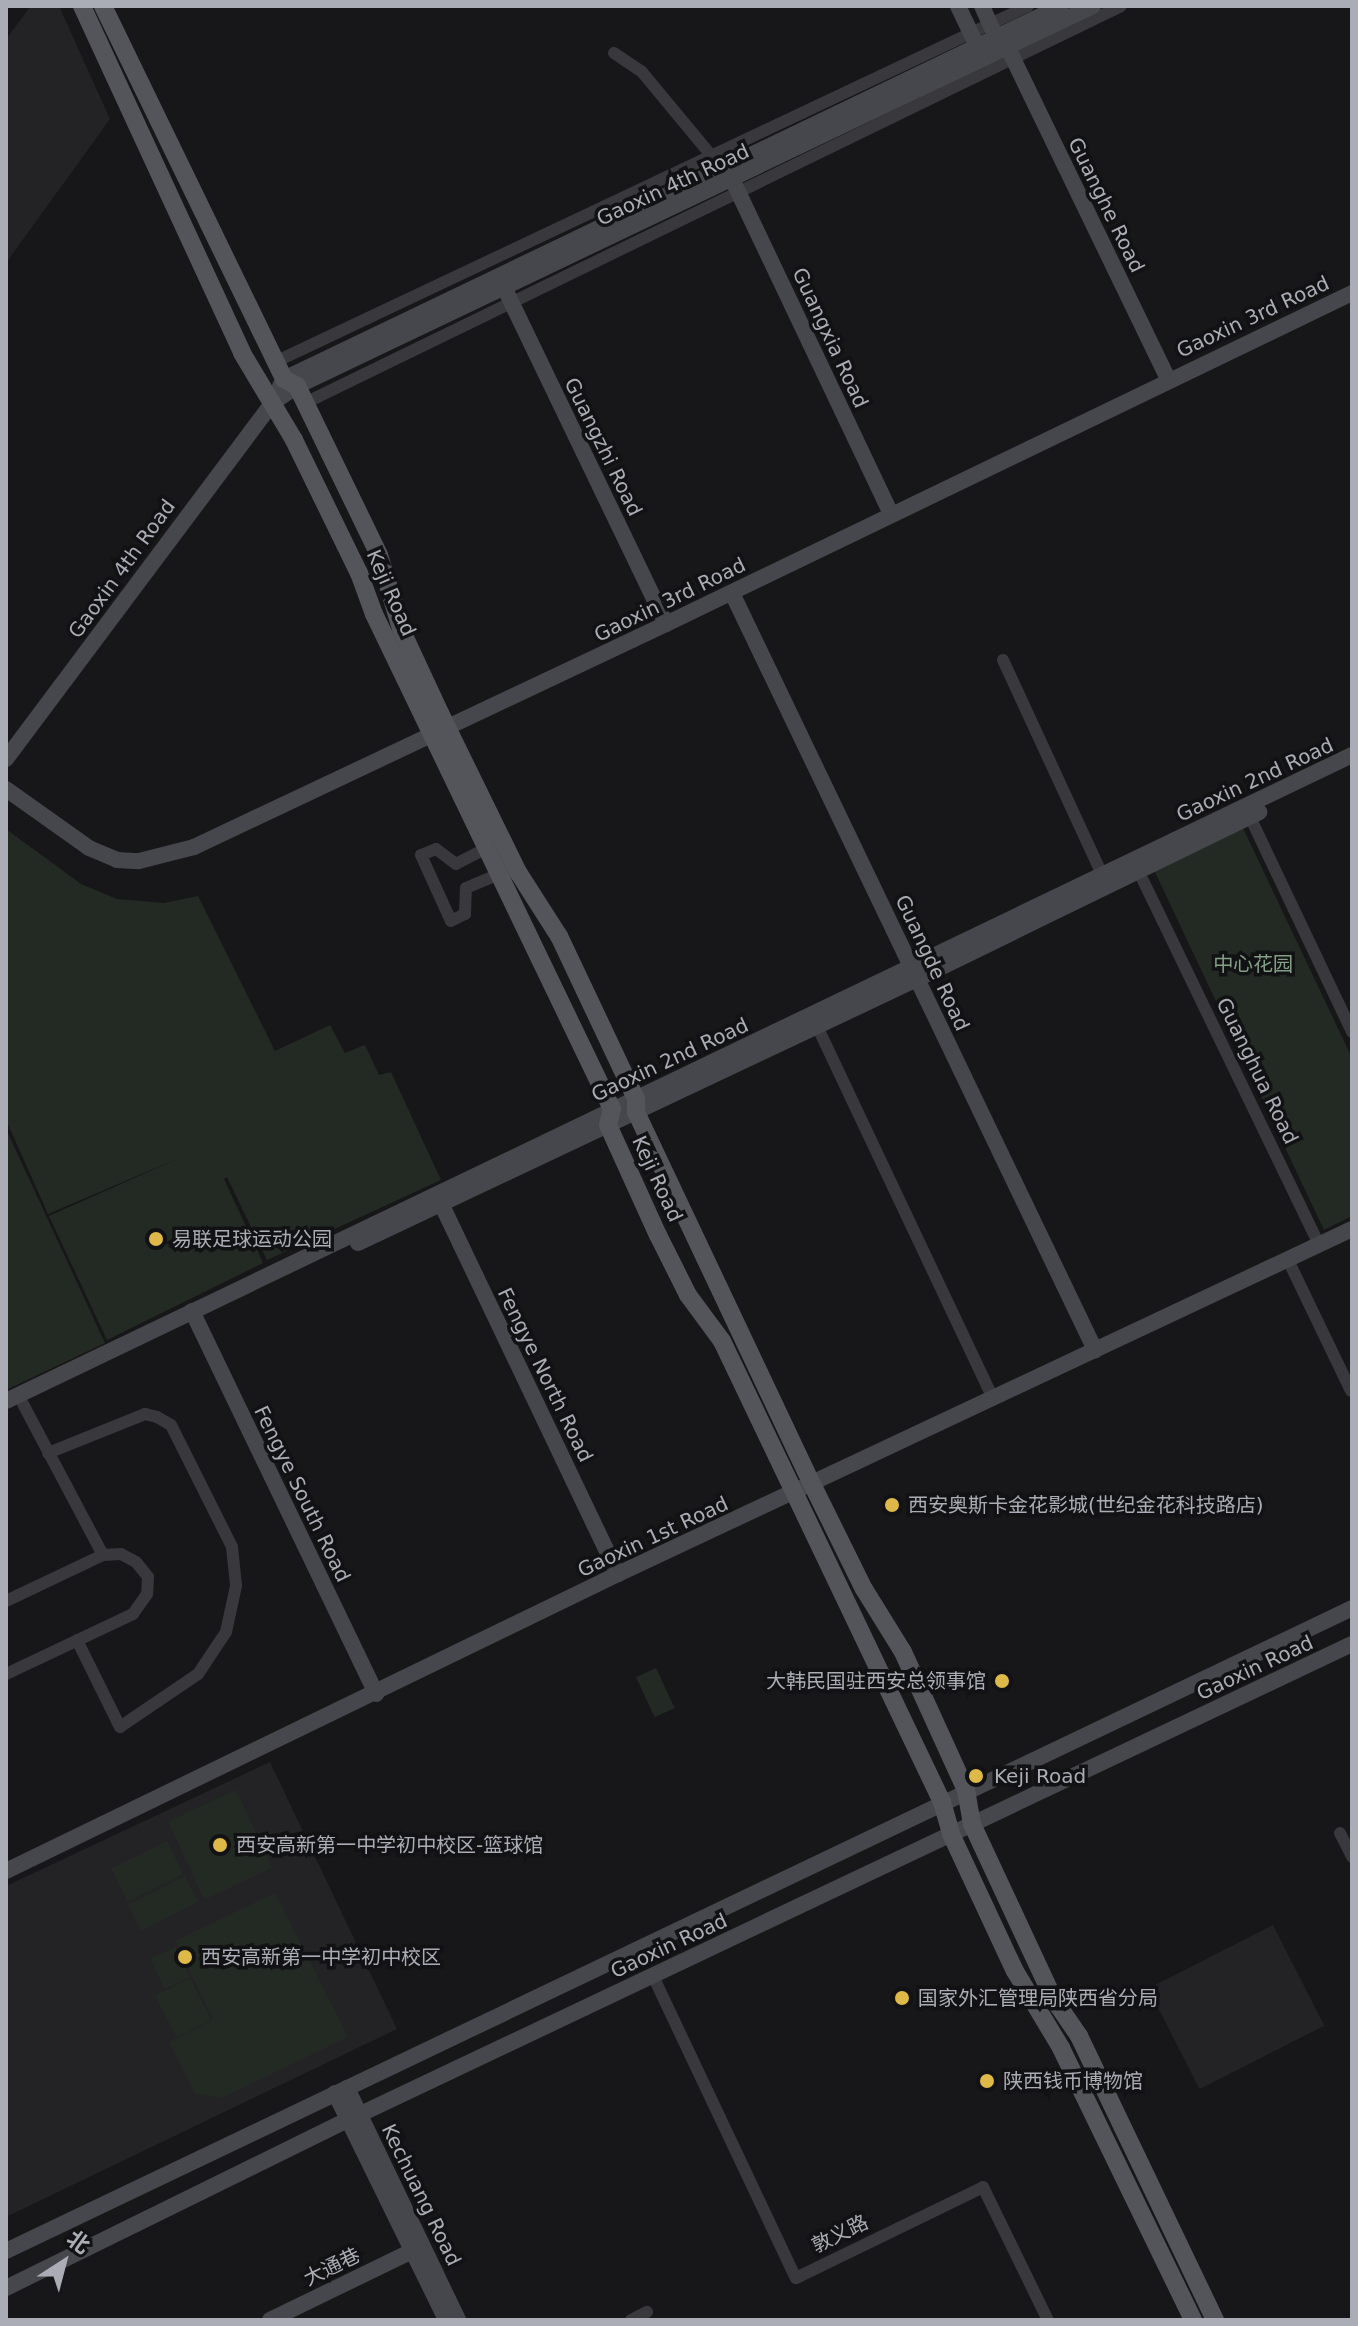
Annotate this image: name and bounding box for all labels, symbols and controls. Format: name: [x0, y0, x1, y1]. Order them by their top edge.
street label: Guanghe Road: [1063, 134, 1149, 276]
street label: Gaoxin 4th Road: [593, 139, 753, 231]
street label: Guangxia Road: [787, 264, 873, 412]
street label: Gaoxin 3rd Road: [1173, 271, 1333, 363]
street label: Guangzhi Road: [559, 374, 647, 520]
street label: Gaoxin 4th Road: [64, 495, 180, 643]
street label: Keji Road: [361, 546, 421, 640]
street label: Gaoxin 3rd Road: [590, 553, 750, 647]
street label: Gaoxin 2nd Road: [1173, 733, 1337, 827]
street label: Guangde Road: [890, 891, 974, 1035]
park label: 中心花园: [1213, 952, 1293, 976]
street label: Guanghua Road: [1211, 994, 1303, 1148]
street label: Gaoxin 2nd Road: [588, 1013, 752, 1107]
street label: Keji Road: [627, 1132, 687, 1226]
place label: 易联足球运动公园: [172, 1227, 332, 1251]
marker: 易联足球运动公园: [147, 1230, 165, 1248]
street label: Fengye North Road: [492, 1284, 598, 1466]
street label: Fengye South Road: [249, 1402, 355, 1586]
street label: Gaoxin 1st Road: [574, 1492, 732, 1582]
place label: 西安奥斯卡金花影城(世纪金花科技路店): [908, 1493, 1264, 1517]
marker: 西安奥斯卡金花影城(世纪金花科技路店): [883, 1496, 901, 1514]
street label: Gaoxin Road: [1193, 1631, 1317, 1705]
place label: 大韩民国驻西安总领事馆: [766, 1669, 986, 1693]
marker: 大韩民国驻西安总领事馆: [993, 1672, 1011, 1690]
place label: Keji Road: [994, 1764, 1086, 1788]
marker: Keji Road: [965, 1765, 987, 1787]
place label: 西安高新第一中学初中校区-篮球馆: [236, 1833, 543, 1857]
marker: 西安高新第一中学初中校区-篮球馆: [211, 1836, 229, 1854]
street label: Gaoxin Road: [607, 1909, 731, 1983]
place label: 西安高新第一中学初中校区: [201, 1945, 441, 1969]
marker: 西安高新第一中学初中校区: [176, 1948, 194, 1966]
place label: 国家外汇管理局陕西省分局: [918, 1986, 1158, 2010]
marker: 国家外汇管理局陕西省分局: [893, 1989, 911, 2007]
place label: 陕西钱币博物馆: [1003, 2069, 1143, 2093]
marker: 陕西钱币博物馆: [978, 2072, 996, 2090]
street label: Kechuang Road: [376, 2120, 466, 2270]
street label: 敦义路: [808, 2210, 872, 2258]
north arrow: [24, 2222, 104, 2302]
text: 北: [62, 2226, 95, 2259]
street label: 大通巷: [300, 2243, 364, 2291]

